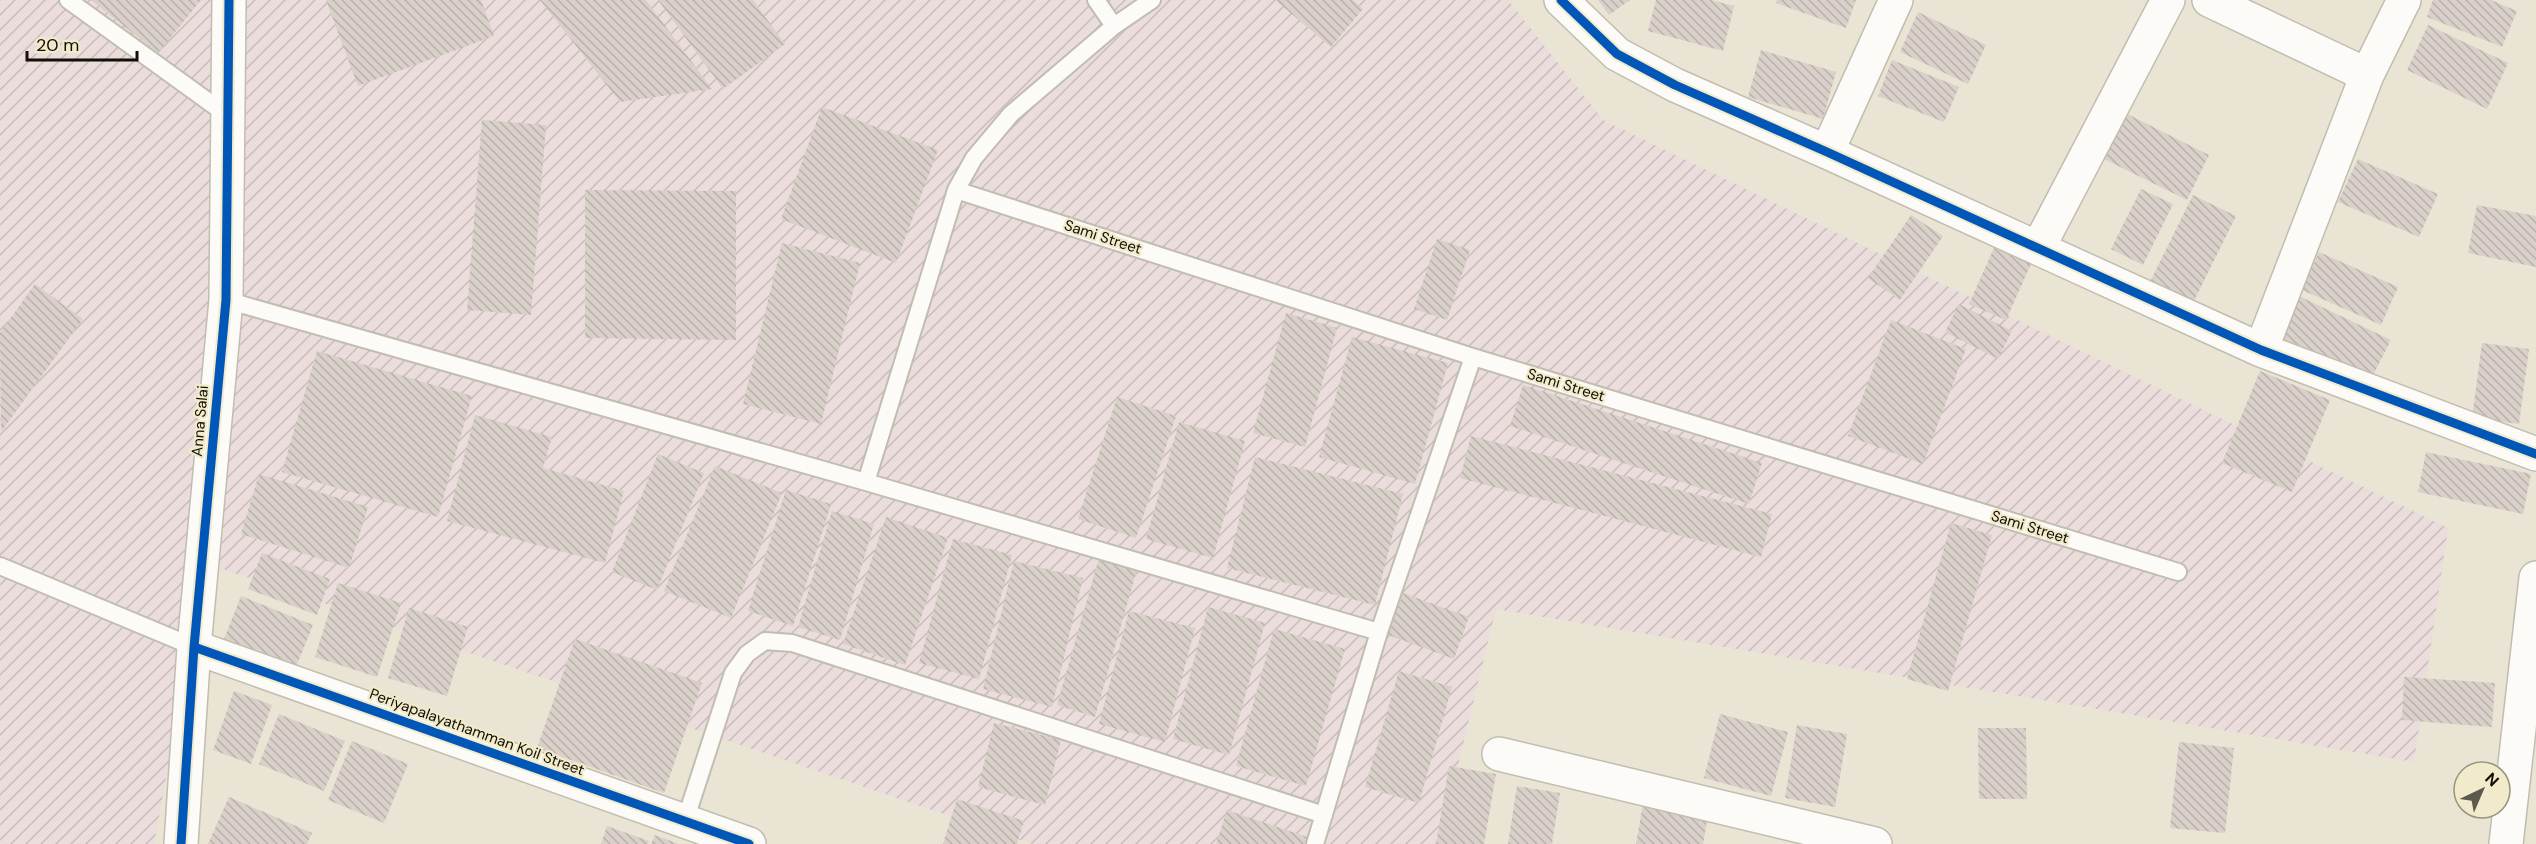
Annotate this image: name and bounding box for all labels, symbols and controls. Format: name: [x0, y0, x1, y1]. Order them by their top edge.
scale bar: [27, 24, 136, 62]
text: 20 m: [36, 33, 79, 57]
street label: Sami Street: [1062, 215, 1144, 259]
street label: Sami Street: [1525, 364, 1607, 406]
street label: Anna Salai: [187, 385, 213, 457]
street label: Sami Street: [1989, 506, 2071, 548]
street label: Periyapalayathamman Koil Street: [367, 684, 587, 780]
north arrow: [2452, 760, 2512, 820]
text: N: [2481, 768, 2504, 791]

